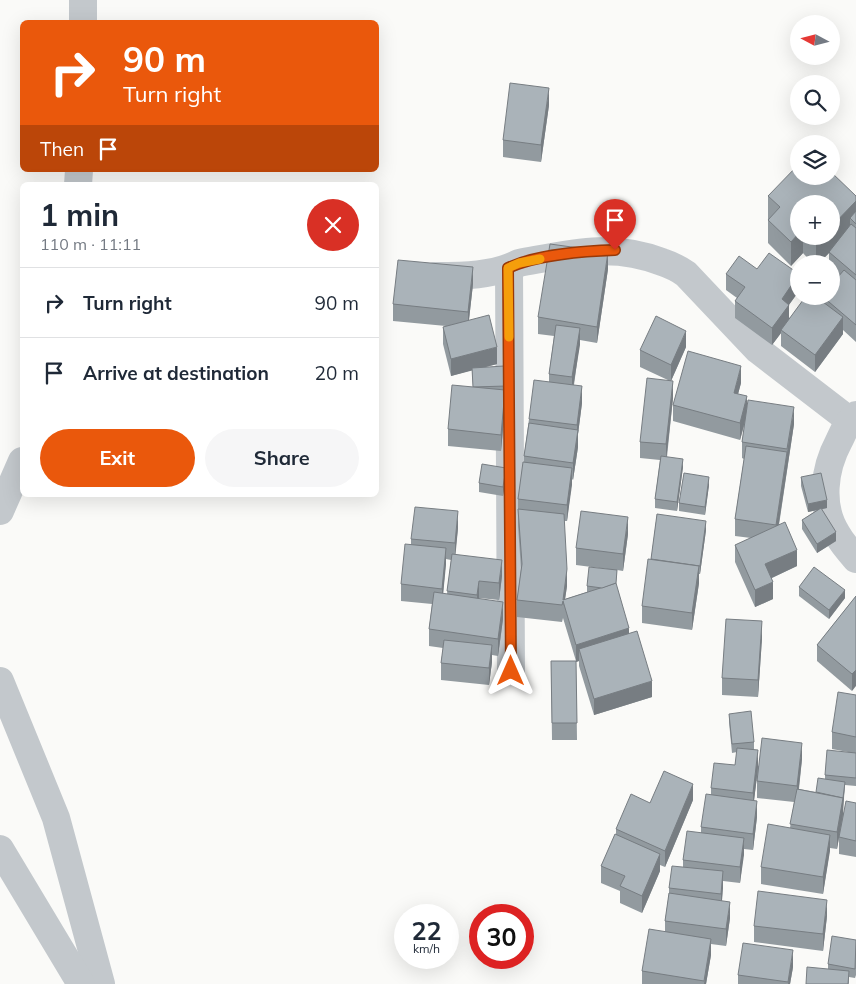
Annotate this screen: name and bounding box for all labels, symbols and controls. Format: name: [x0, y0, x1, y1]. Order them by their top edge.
north arrow: [790, 15, 840, 65]
map controls: [790, 15, 840, 305]
text: 90 m: [123, 37, 206, 81]
icon: right: [40, 40, 105, 105]
button: search: [790, 75, 840, 125]
text: Turn right: [123, 80, 221, 108]
icon: arrive: [94, 135, 122, 163]
button: layers: [790, 135, 840, 185]
text: Then: [40, 137, 84, 161]
button: +: [790, 195, 840, 245]
text: 1 min: [40, 196, 119, 234]
button: close: [307, 199, 359, 251]
pin: [594, 199, 636, 250]
icon: arrive: [601, 206, 629, 234]
text: 110 m · 11:11: [40, 234, 141, 254]
button: −: [790, 255, 840, 305]
icon: right: [40, 289, 68, 317]
text: Turn right: [83, 291, 172, 315]
text: 90 m: [315, 291, 359, 315]
icon: arrive: [40, 359, 68, 387]
text: Arrive at destination: [83, 361, 269, 385]
text: 20 m: [315, 361, 359, 385]
button: Exit: [40, 429, 195, 487]
button: Share: [205, 429, 359, 487]
position arrow: [484, 644, 536, 696]
speed limit sign: 30: [469, 904, 534, 969]
text: 22: [411, 915, 442, 946]
text: km/h: [413, 941, 440, 956]

